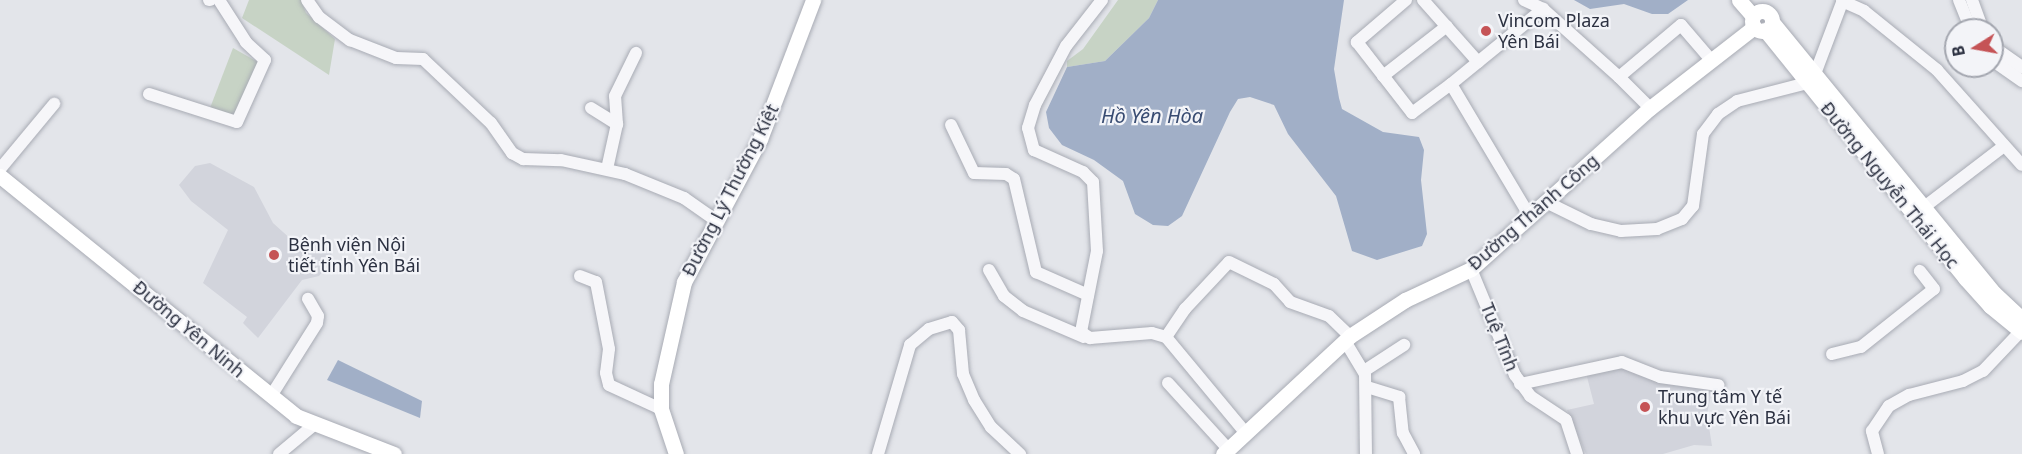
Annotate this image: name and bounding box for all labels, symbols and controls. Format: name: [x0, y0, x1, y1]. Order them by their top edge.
place label: Vincom Plaza Yên Bái: [1498, 10, 1610, 52]
north arrow: [1944, 18, 2004, 78]
marker: Vincom Plaza Yên Bái: [1479, 24, 1493, 38]
text: B: [1946, 44, 1970, 58]
street label: Đường Nguyễn Thái Học: [1816, 98, 1964, 272]
street label: Đường Lý Thường Kiệt: [677, 100, 783, 280]
water label: Hồ Yên Hòa: [1101, 103, 1203, 127]
street label: Đường Thành Công: [1463, 149, 1603, 275]
place label: Bệnh viện Nội tiết tỉnh Yên Bái: [288, 234, 420, 276]
marker: Bệnh viện Nội tiết tỉnh Yên Bái: [265, 246, 283, 264]
street label: Đường Yên Ninh: [129, 276, 249, 382]
street label: Tuệ Tĩnh: [1477, 300, 1523, 374]
place label: Trung tâm Y tế khu vực Yên Bái: [1658, 386, 1791, 428]
marker: Trung tâm Y tế khu vực Yên Bái: [1636, 398, 1654, 416]

